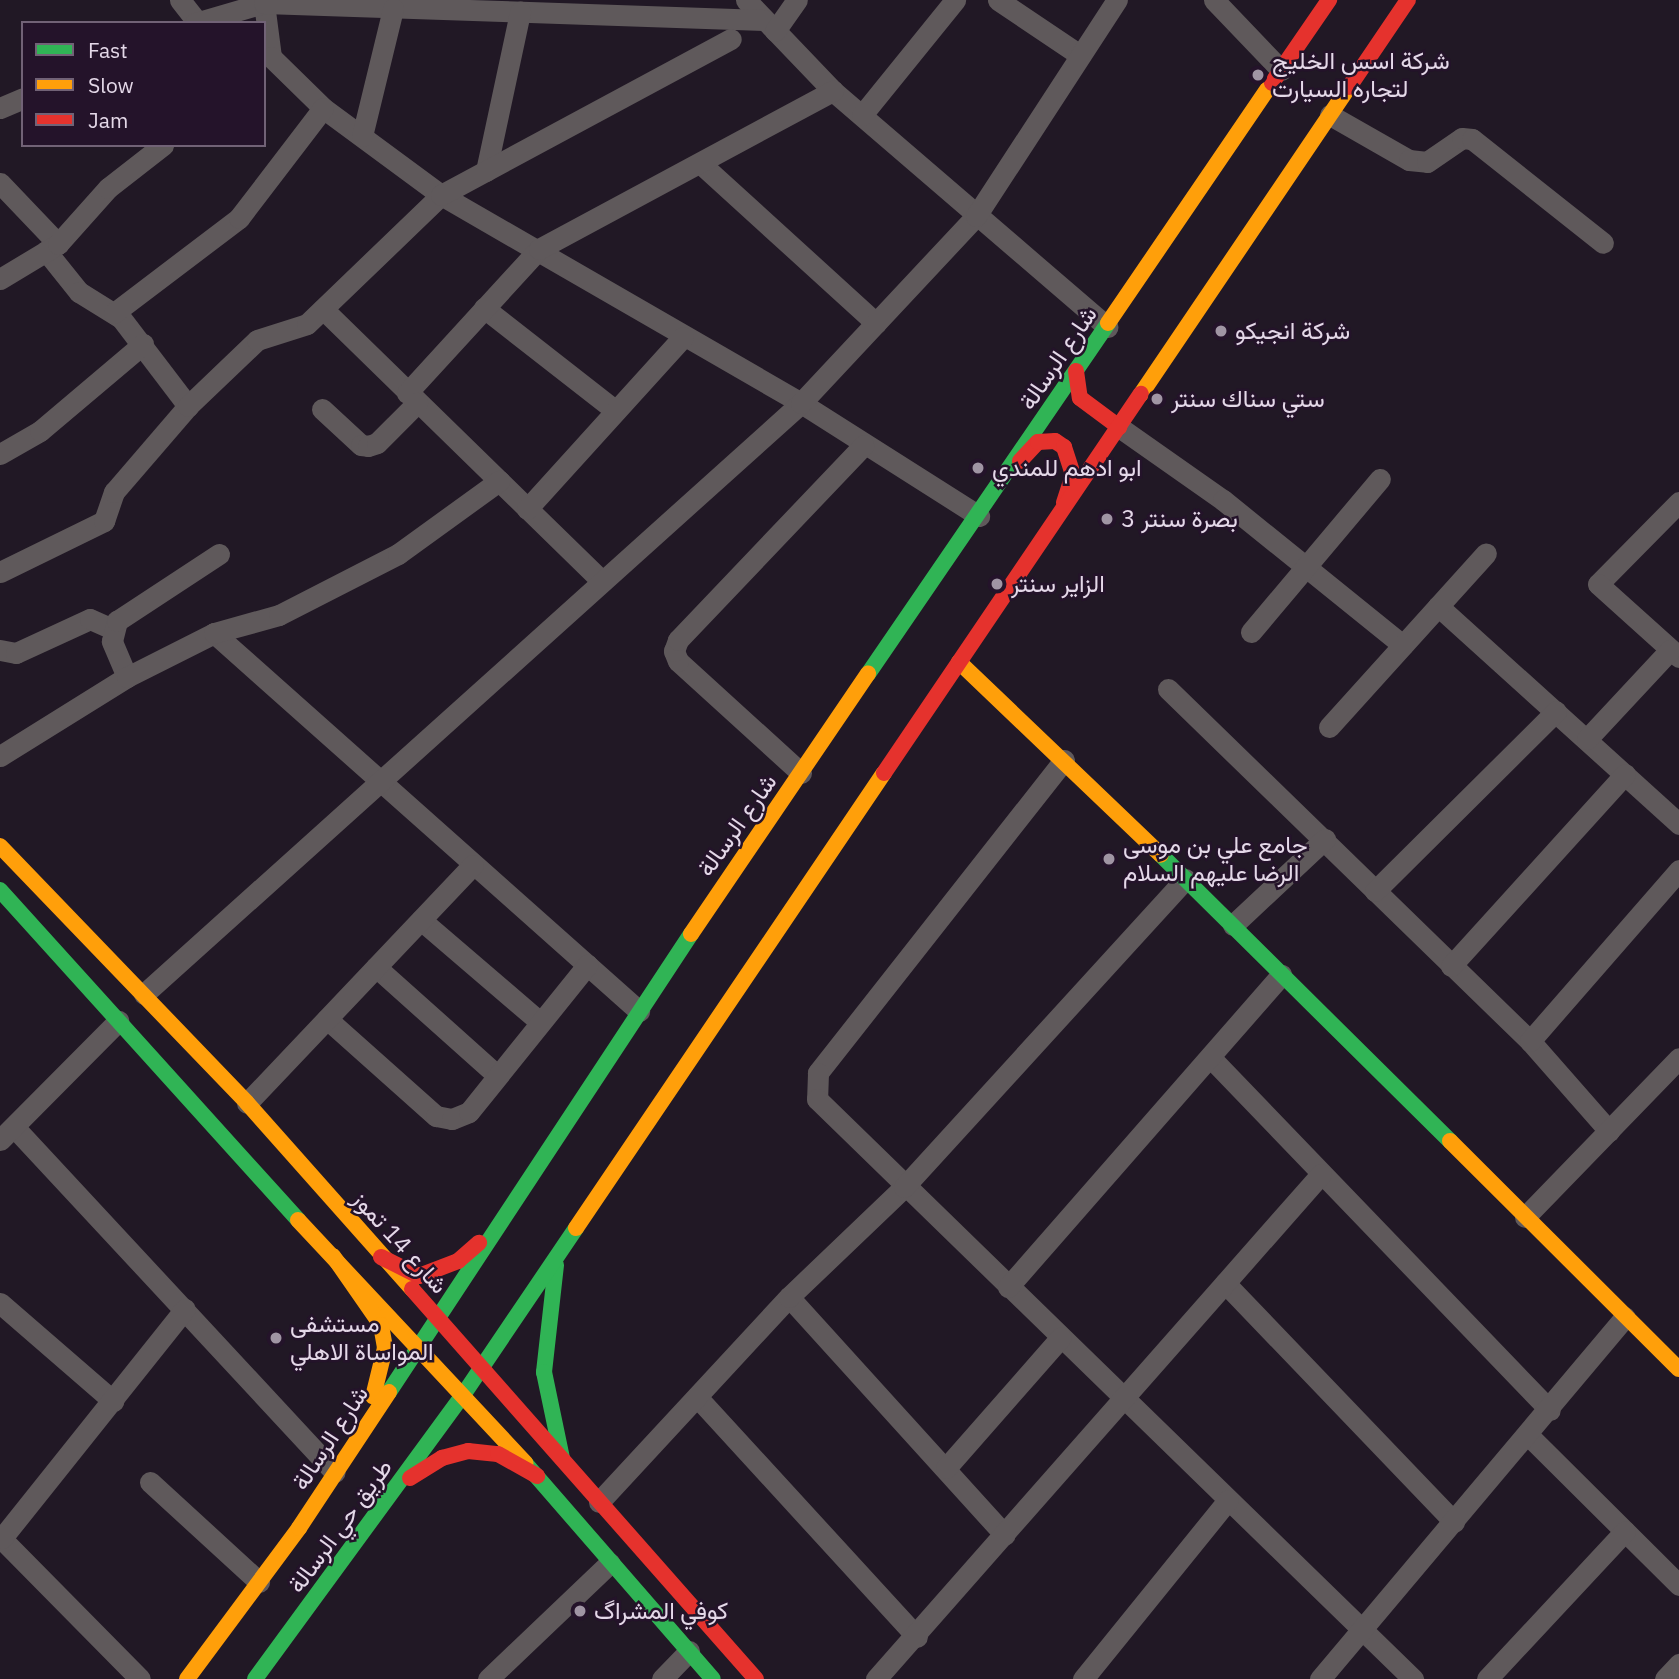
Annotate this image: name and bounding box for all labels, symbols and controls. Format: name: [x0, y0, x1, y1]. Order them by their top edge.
legend: [21, 21, 266, 147]
text: Fast: [88, 36, 128, 64]
place label: شركة اسس الخليج لتجاره السيارت: [1272, 47, 1450, 103]
marker: شركة اسس الخليج لتجاره السيارت: [1250, 67, 1266, 83]
text: Slow: [88, 71, 134, 99]
text: Jam: [88, 106, 128, 134]
street label: شارع الرسالة: [1013, 301, 1103, 415]
place label: شركة انجيكو: [1235, 317, 1350, 345]
marker: شركة انجيكو: [1213, 323, 1229, 339]
place label: ستي سناك سنتر: [1171, 385, 1325, 413]
marker: ستي سناك سنتر: [1149, 391, 1165, 407]
place label: ابو ادهم للمندي: [992, 454, 1142, 482]
marker: ابو ادهم للمندي: [970, 460, 986, 476]
place label: بصرة سنتر 3: [1121, 505, 1238, 533]
marker: بصرة سنتر 3: [1099, 511, 1115, 527]
place label: الزاير سنتر: [1011, 570, 1105, 598]
marker: الزاير سنتر: [989, 576, 1005, 592]
street label: شارع الرسالة: [691, 768, 783, 882]
place label: جامع علي بن موسى الرضا عليهم السلام: [1123, 831, 1308, 887]
marker: جامع علي بن موسى الرضا عليهم السلام: [1101, 851, 1117, 867]
street label: شارع 14 تموز: [346, 1185, 454, 1299]
place label: مستشفى المواساة اﻻهلي: [290, 1310, 434, 1366]
marker: مستشفى المواساة اﻻهلي: [268, 1330, 284, 1346]
street label: شارع الرسالة: [286, 1381, 374, 1495]
street label: طريق حي الرسالة: [282, 1454, 398, 1598]
place label: كوفي المشراگ: [594, 1597, 728, 1625]
marker: كوفي المشراگ: [572, 1603, 588, 1619]

